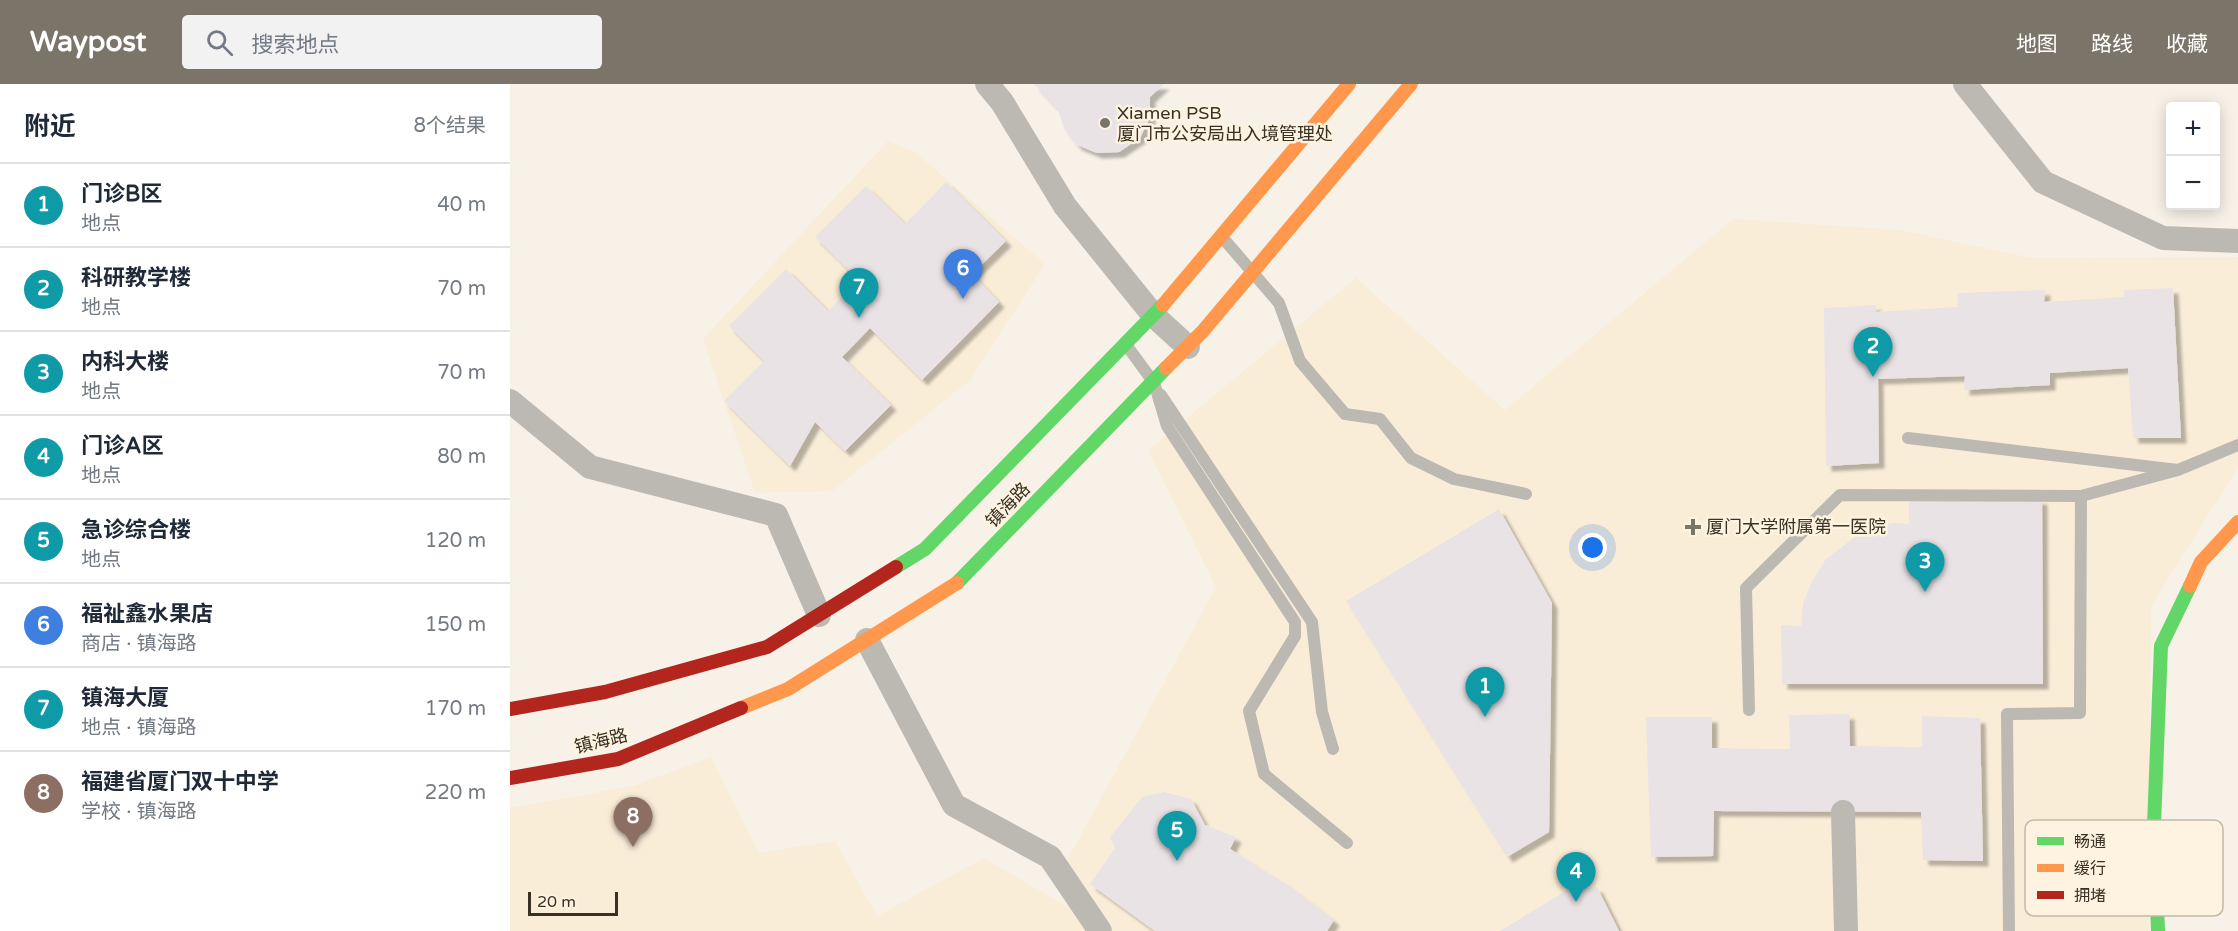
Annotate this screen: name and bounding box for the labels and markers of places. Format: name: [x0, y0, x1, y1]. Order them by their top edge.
place label: Xiamen PSB 厦门市公安局出入境管理处: [1117, 102, 1333, 145]
marker: Xiamen PSB 厦门市公安局出入境管理处: [1098, 116, 1112, 130]
pin: 6: [944, 250, 982, 299]
pin: 7: [840, 268, 878, 318]
pin: 2: [1854, 328, 1892, 377]
place label: 厦门大学附属第一医院: [1706, 516, 1886, 538]
marker: 厦门大学附属第一医院: [1684, 518, 1702, 536]
pin: 3: [1906, 542, 1944, 592]
pin: 1: [1466, 668, 1504, 717]
pin: 8: [614, 798, 652, 847]
pin: 5: [1158, 812, 1196, 861]
pin: 4: [1556, 852, 1596, 902]

